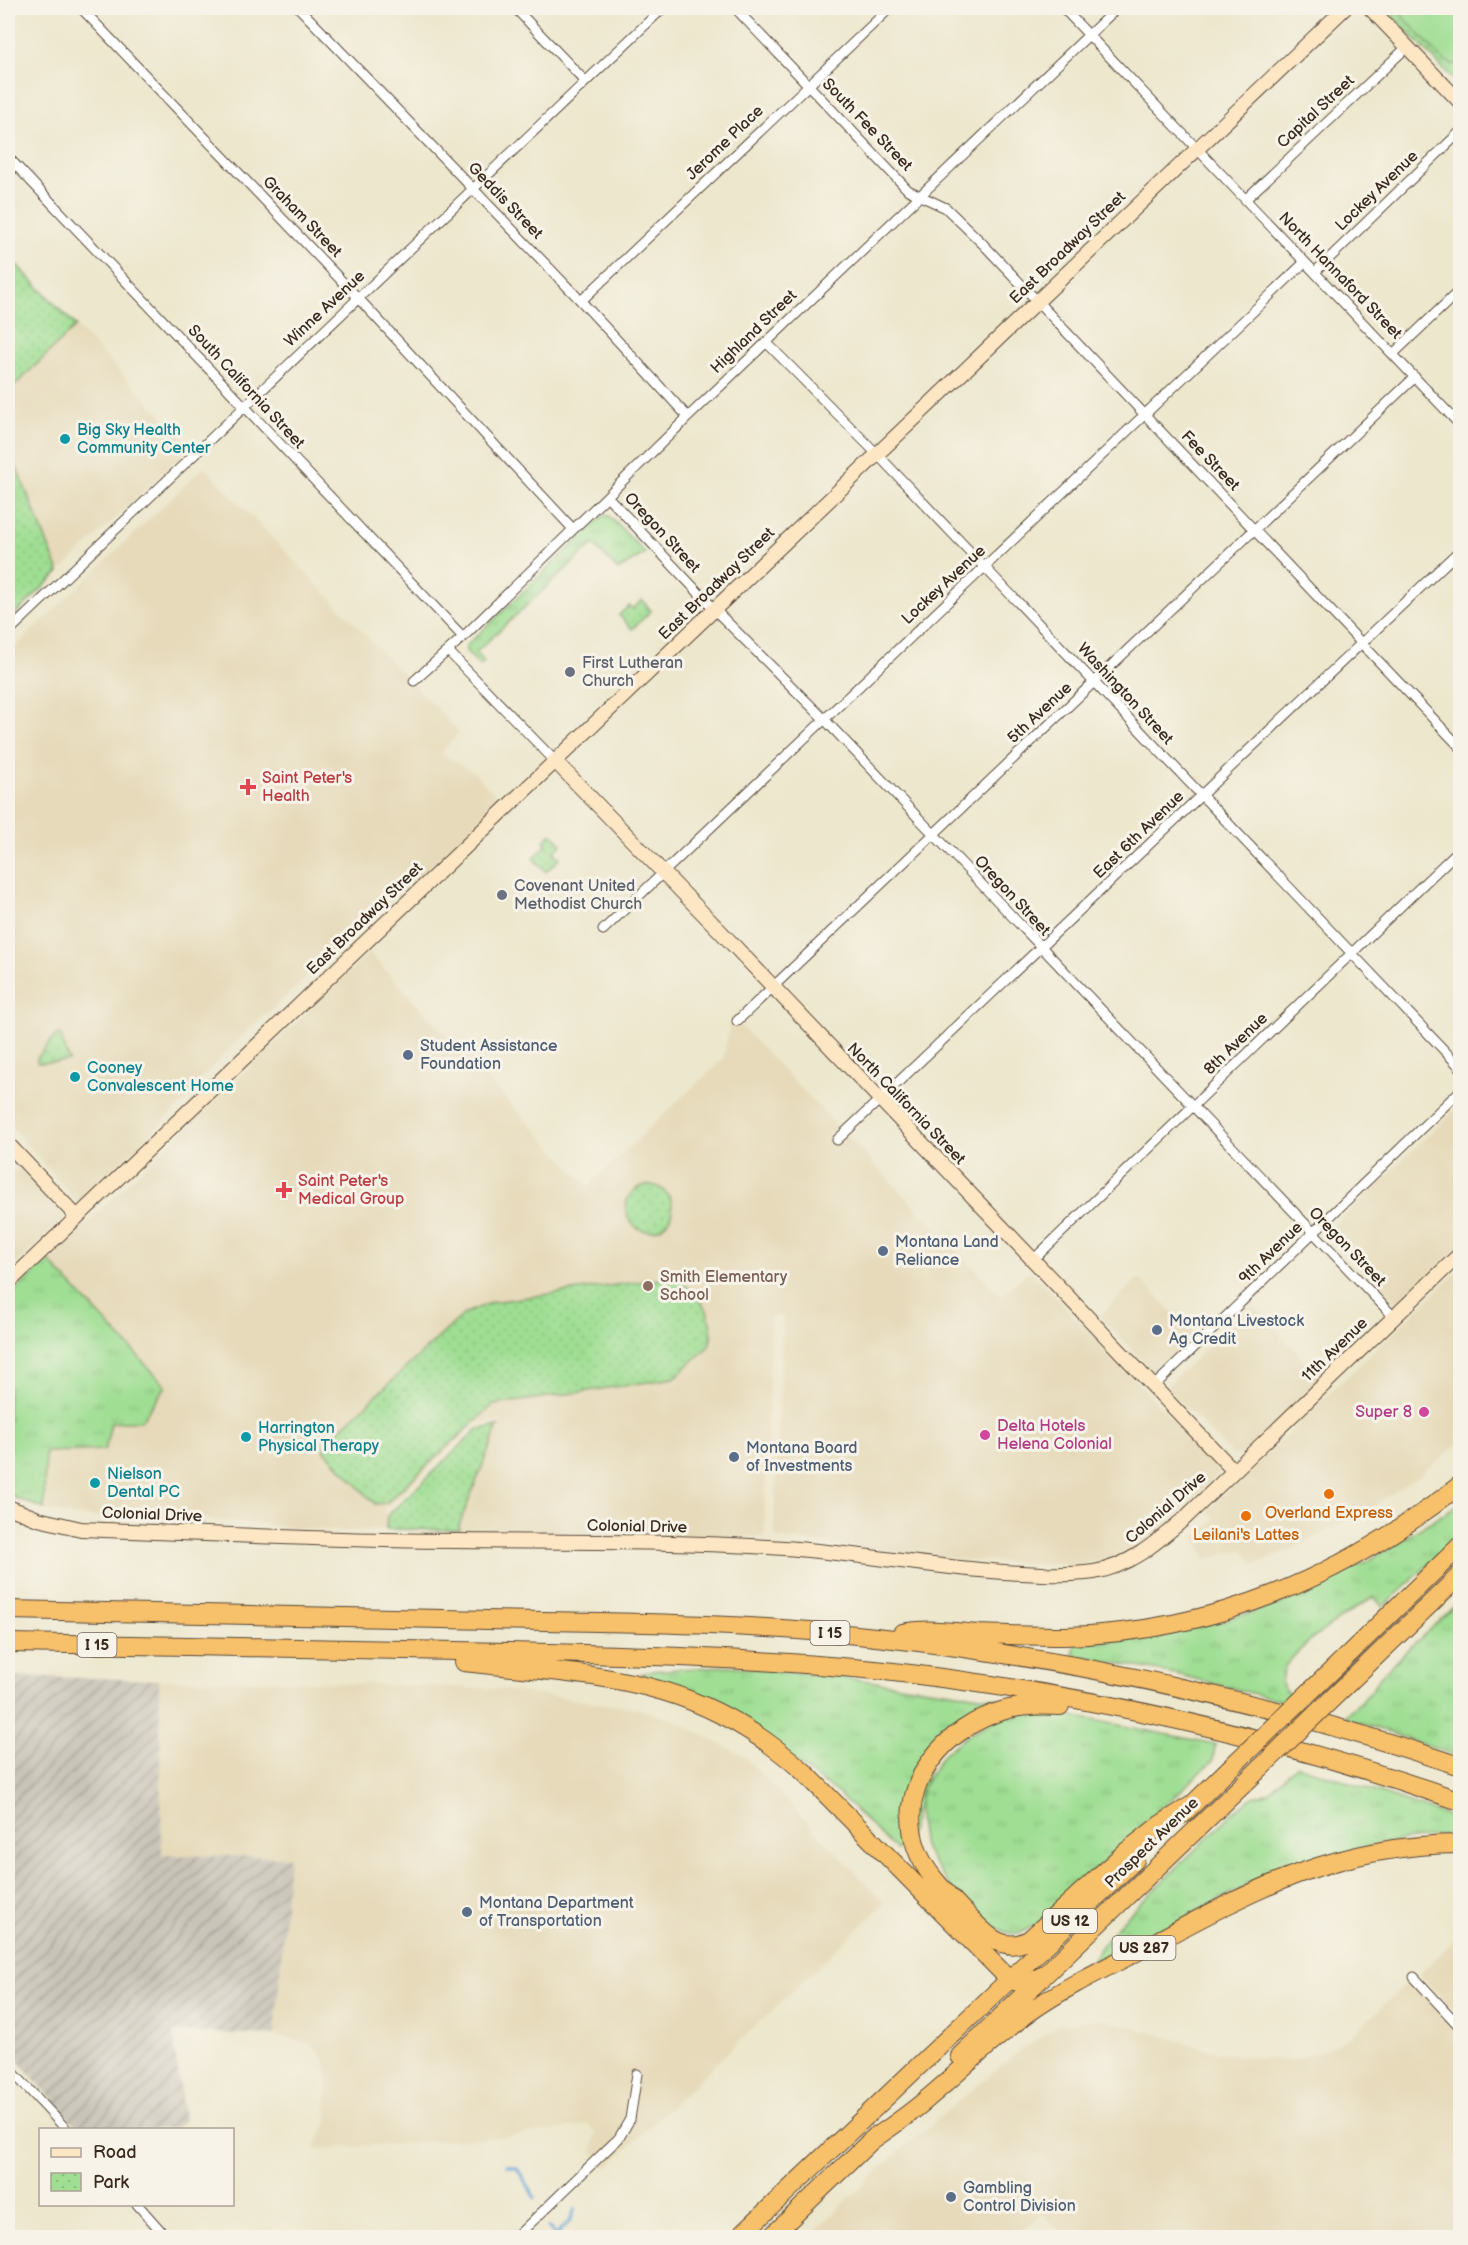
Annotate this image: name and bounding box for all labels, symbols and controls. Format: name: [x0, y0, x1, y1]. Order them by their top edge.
street label: Capital Street: [1274, 71, 1359, 153]
street label: South Fee Street: [818, 75, 916, 175]
street label: Jerome Place: [683, 101, 768, 184]
street label: Lockey Avenue: [1332, 147, 1423, 235]
street label: Geddis Street: [464, 159, 546, 243]
street label: Graham Street: [258, 172, 346, 262]
street label: East Broadway Street: [1006, 188, 1130, 308]
street label: North Hannaford Street: [1274, 209, 1406, 343]
street label: Winne Avenue: [281, 267, 370, 351]
street label: Highland Street: [707, 286, 801, 378]
street label: South California Street: [184, 321, 308, 453]
place label: Big Sky Health Community Center: [77, 421, 211, 458]
street label: Fee Street: [1177, 427, 1243, 495]
marker: Big Sky Health Community Center: [58, 432, 72, 446]
street label: Oregon Street: [620, 489, 704, 577]
street label: East Broadway Street: [655, 524, 779, 644]
street label: Lockey Avenue: [898, 541, 990, 629]
street label: Washington Street: [1073, 639, 1177, 749]
place label: First Lutheran Church: [582, 654, 683, 691]
marker: First Lutheran Church: [563, 665, 577, 679]
street label: 5th Avenue: [1004, 678, 1076, 748]
place label: Saint Peter's Health: [262, 769, 352, 806]
marker: Saint Peter's Health: [239, 778, 257, 796]
street label: East 6th Avenue: [1090, 787, 1189, 883]
street label: Oregon Street: [970, 852, 1054, 940]
street label: East Broadway Street: [303, 859, 427, 979]
place label: Covenant United Methodist Church: [514, 877, 642, 914]
marker: Covenant United Methodist Church: [495, 888, 509, 902]
street label: 8th Avenue: [1200, 1009, 1272, 1079]
place label: Student Assistance Foundation: [420, 1037, 558, 1074]
street label: North California Street: [843, 1039, 969, 1169]
marker: Student Assistance Foundation: [401, 1048, 415, 1062]
place label: Cooney Convalescent Home: [87, 1059, 234, 1096]
marker: Cooney Convalescent Home: [68, 1070, 82, 1084]
place label: Saint Peter's Medical Group: [298, 1172, 404, 1209]
marker: Saint Peter's Medical Group: [275, 1181, 293, 1199]
street label: Oregon Street: [1305, 1204, 1389, 1291]
street label: 9th Avenue: [1235, 1218, 1307, 1288]
place label: Montana Land Reliance: [895, 1233, 999, 1270]
marker: Montana Land Reliance: [876, 1244, 890, 1258]
place label: Smith Elementary School: [660, 1268, 788, 1305]
marker: Smith Elementary School: [641, 1279, 655, 1293]
place label: Montana Livestock Ag Credit: [1169, 1312, 1304, 1349]
street label: 11th Avenue: [1298, 1314, 1372, 1386]
marker: Montana Livestock Ag Credit: [1150, 1323, 1164, 1337]
place label: Super 8: [1355, 1403, 1412, 1422]
marker: Super 8: [1417, 1405, 1431, 1419]
place label: Delta Hotels Helena Colonial: [997, 1417, 1112, 1454]
place label: Harrington Physical Therapy: [258, 1419, 380, 1456]
marker: Delta Hotels Helena Colonial: [978, 1428, 992, 1442]
marker: Harrington Physical Therapy: [239, 1430, 253, 1444]
place label: Montana Board of Investments: [746, 1439, 858, 1476]
marker: Montana Board of Investments: [727, 1450, 741, 1464]
place label: Nielson Dental PC: [107, 1465, 180, 1502]
street label: Colonial Drive: [1122, 1468, 1210, 1548]
marker: Nielson Dental PC: [88, 1476, 102, 1490]
marker: Overland Express: [1322, 1487, 1336, 1501]
street label: Colonial Drive: [102, 1504, 203, 1526]
place label: Overland Express: [1265, 1504, 1393, 1523]
marker: Leilani's Lattes: [1239, 1509, 1253, 1523]
street label: Colonial Drive: [587, 1517, 688, 1537]
place label: Leilani's Lattes: [1193, 1526, 1299, 1545]
road number: I 15: [810, 1621, 850, 1645]
road number: I 15: [78, 1633, 116, 1657]
street label: Prospect Avenue: [1101, 1793, 1203, 1892]
place label: Montana Department of Transportation: [479, 1894, 634, 1931]
marker: Montana Department of Transportation: [460, 1905, 474, 1919]
road number: US 12: [1043, 1909, 1097, 1933]
road number: US 287: [1112, 1936, 1176, 1960]
legend: [39, 2128, 234, 2206]
text: Road: [93, 2142, 137, 2163]
text: Park: [93, 2172, 129, 2193]
place label: Gambling Control Division: [963, 2179, 1076, 2216]
marker: Gambling Control Division: [944, 2190, 958, 2204]

